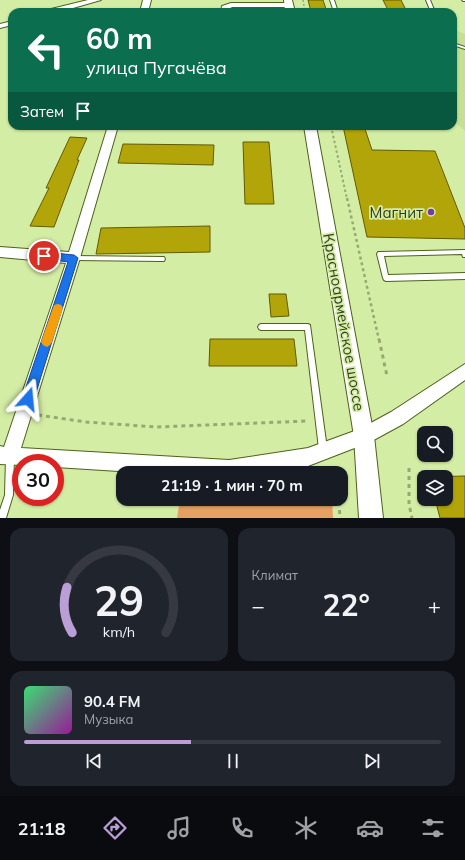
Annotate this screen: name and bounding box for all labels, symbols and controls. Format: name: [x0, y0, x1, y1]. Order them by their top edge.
text: 60 m: [86, 21, 152, 56]
icon: left: [20, 24, 72, 76]
text: улица Пугачёва: [86, 56, 227, 79]
icon: arrive: [72, 100, 94, 122]
text: Затем: [20, 102, 64, 121]
place label: Магнит: [370, 203, 423, 222]
marker: Магнит: [426, 207, 436, 217]
street label: Красноармейское шоссе: [319, 232, 369, 412]
pin: [27, 239, 61, 273]
icon: arrive: [33, 245, 55, 267]
position arrow: [7, 378, 49, 420]
map controls: [417, 426, 453, 506]
button: search: [417, 426, 453, 462]
speed limit sign: 30: [12, 454, 64, 506]
button: layers: [417, 470, 453, 506]
text: 21:19 · 1 мин · 70 m: [161, 476, 303, 495]
text: Климат: [252, 567, 298, 583]
text: 29: [94, 573, 144, 625]
text: 22°: [323, 586, 370, 624]
text: −: [252, 592, 265, 620]
text: +: [428, 592, 441, 620]
text: km/h: [103, 622, 135, 640]
text: 90.4 FM: [84, 692, 140, 711]
text: Музыка: [84, 711, 133, 727]
icon: previous: [83, 750, 105, 772]
icon: pause: [222, 750, 244, 772]
icon: next: [361, 750, 383, 772]
icon: directions: [101, 814, 129, 842]
icon: music: [165, 814, 193, 842]
icon: phone: [228, 814, 256, 842]
icon: climate: [292, 814, 320, 842]
icon: car: [356, 814, 384, 842]
icon: filters: [419, 814, 447, 842]
text: 21:18: [18, 817, 65, 840]

